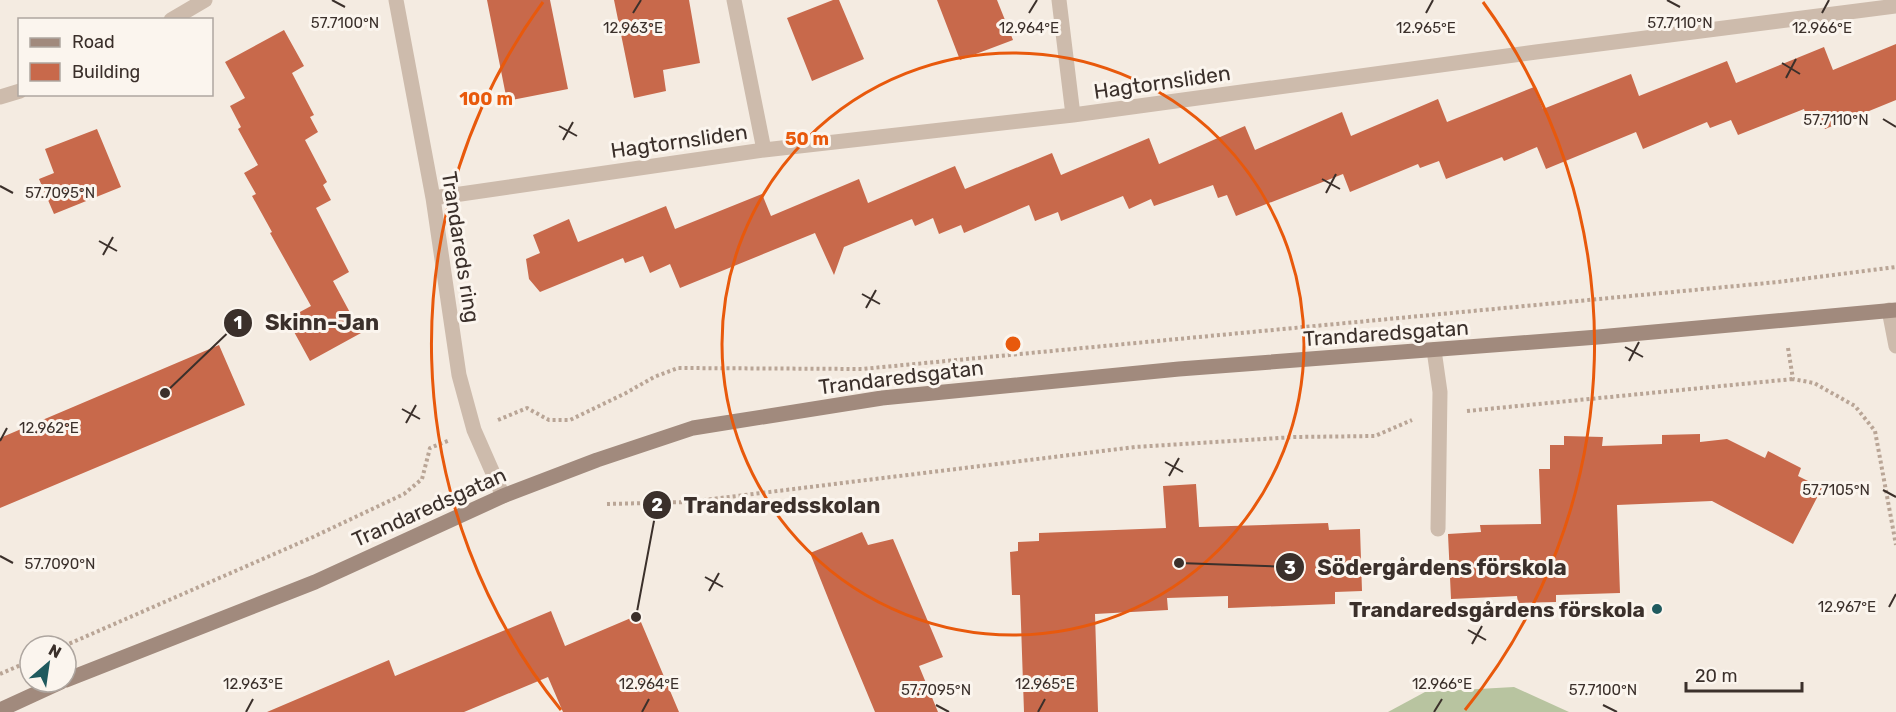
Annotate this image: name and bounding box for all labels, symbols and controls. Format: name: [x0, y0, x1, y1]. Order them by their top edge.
text: 57.7100°N: [311, 14, 379, 32]
text: 57.7110°N: [1647, 14, 1713, 32]
legend: [18, 18, 213, 96]
text: 12.963°E: [603, 19, 663, 37]
text: 12.964°E: [999, 19, 1059, 37]
text: 12.965°E: [1396, 19, 1456, 37]
text: 12.966°E: [1792, 19, 1852, 37]
text: Road: [72, 31, 115, 53]
street label: Hagtornsliden: [1092, 60, 1232, 104]
text: Building: [72, 61, 140, 83]
text: 100 m: [459, 88, 513, 110]
text: 57.7110°N: [1803, 111, 1869, 129]
street label: Hagtornsliden: [609, 119, 749, 163]
text: 50 m: [785, 128, 829, 150]
street label: Trandareds ring: [437, 170, 485, 324]
text: 57.7095°N: [25, 184, 95, 202]
callout: Skinn-Jan: [223, 303, 391, 343]
text: Skinn-Jan: [265, 309, 379, 336]
text: 1: [234, 312, 242, 334]
street label: Trandaredsgatan: [1302, 315, 1470, 351]
centre of rings: [1003, 334, 1023, 354]
street label: Trandaredsgatan: [817, 354, 985, 400]
text: 12.962°E: [19, 419, 79, 437]
street label: Trandaredsgatan: [348, 462, 510, 552]
text: 57.7105°N: [1802, 481, 1870, 499]
callout: Trandaredsskolan: [642, 485, 893, 525]
text: Trandaredsskolan: [684, 492, 880, 519]
text: 2: [651, 494, 663, 516]
callout: Södergårdens förskola: [1275, 547, 1579, 587]
text: Södergårdens förskola: [1317, 554, 1567, 581]
text: 57.7090°N: [25, 555, 95, 573]
text: 3: [1284, 557, 1296, 579]
place label: Trandaredsgårdens förskola: [1349, 597, 1645, 622]
text: 12.967°E: [1818, 598, 1876, 616]
marker: Trandaredsgårdens förskola: [1650, 602, 1664, 616]
north arrow: [18, 634, 78, 694]
text: N: [45, 640, 65, 662]
scale bar: [1686, 655, 1802, 693]
text: 20 m: [1695, 665, 1737, 687]
text: 12.963°E: [223, 675, 283, 693]
text: 12.964°E: [619, 675, 679, 693]
text: 12.965°E: [1015, 675, 1075, 693]
text: 12.966°E: [1412, 675, 1472, 693]
text: 57.7095°N: [901, 681, 971, 699]
text: 57.7100°N: [1569, 681, 1637, 699]

